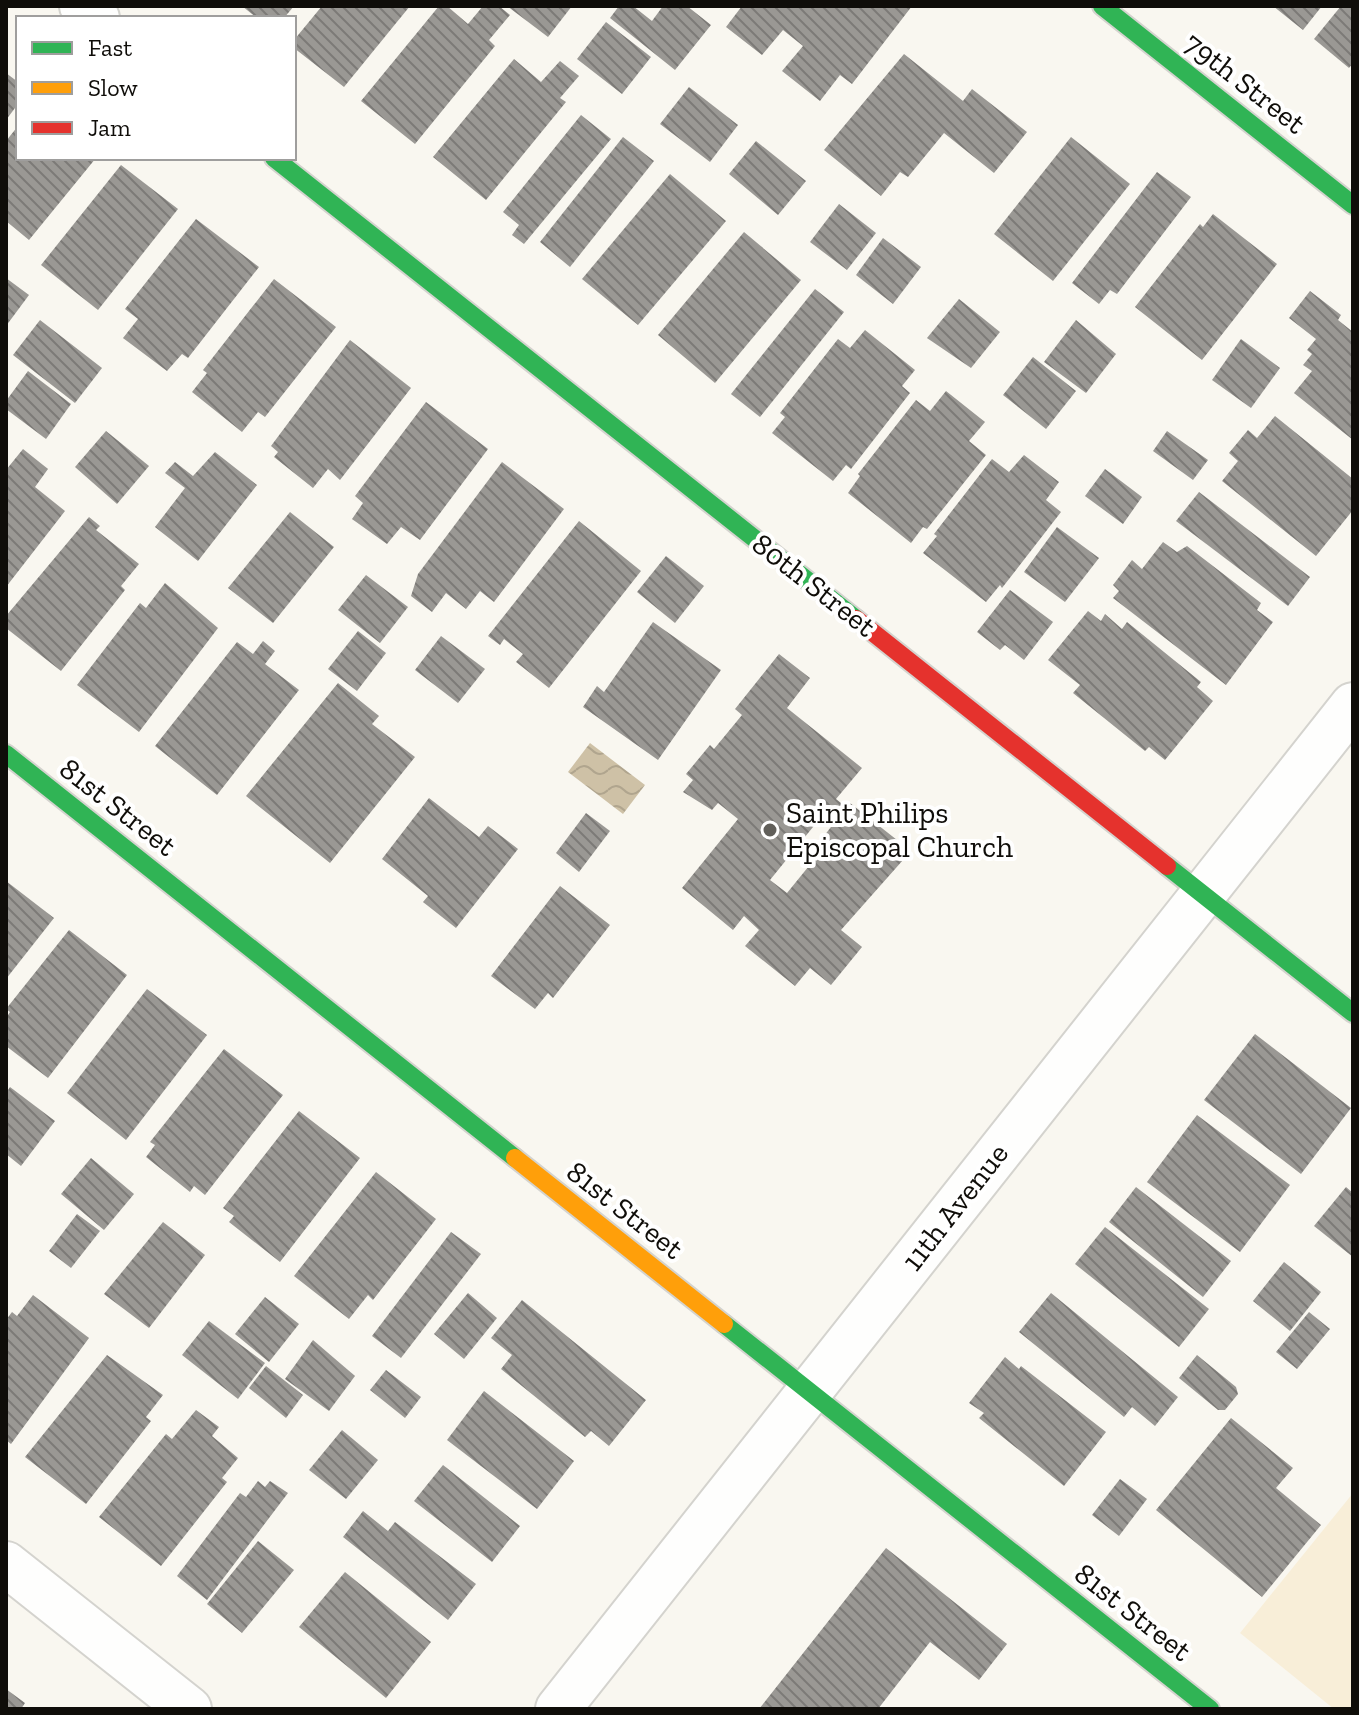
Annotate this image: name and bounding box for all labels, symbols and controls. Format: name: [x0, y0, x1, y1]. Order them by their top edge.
legend: [16, 16, 296, 160]
street label: 79th Street: [1177, 25, 1313, 141]
text: Fast: [88, 33, 132, 62]
text: Slow: [88, 73, 138, 102]
text: Jam: [88, 113, 131, 142]
street label: 80th Street: [745, 526, 883, 644]
street label: 81st Street: [53, 750, 183, 864]
place label: Saint Philips Episcopal Church: [786, 795, 1013, 865]
marker: Saint Philips Episcopal Church: [761, 821, 779, 839]
street label: 11th Avenue: [894, 1136, 1016, 1278]
street label: 81st Street: [560, 1153, 690, 1267]
street label: 81st Street: [1068, 1555, 1198, 1669]

